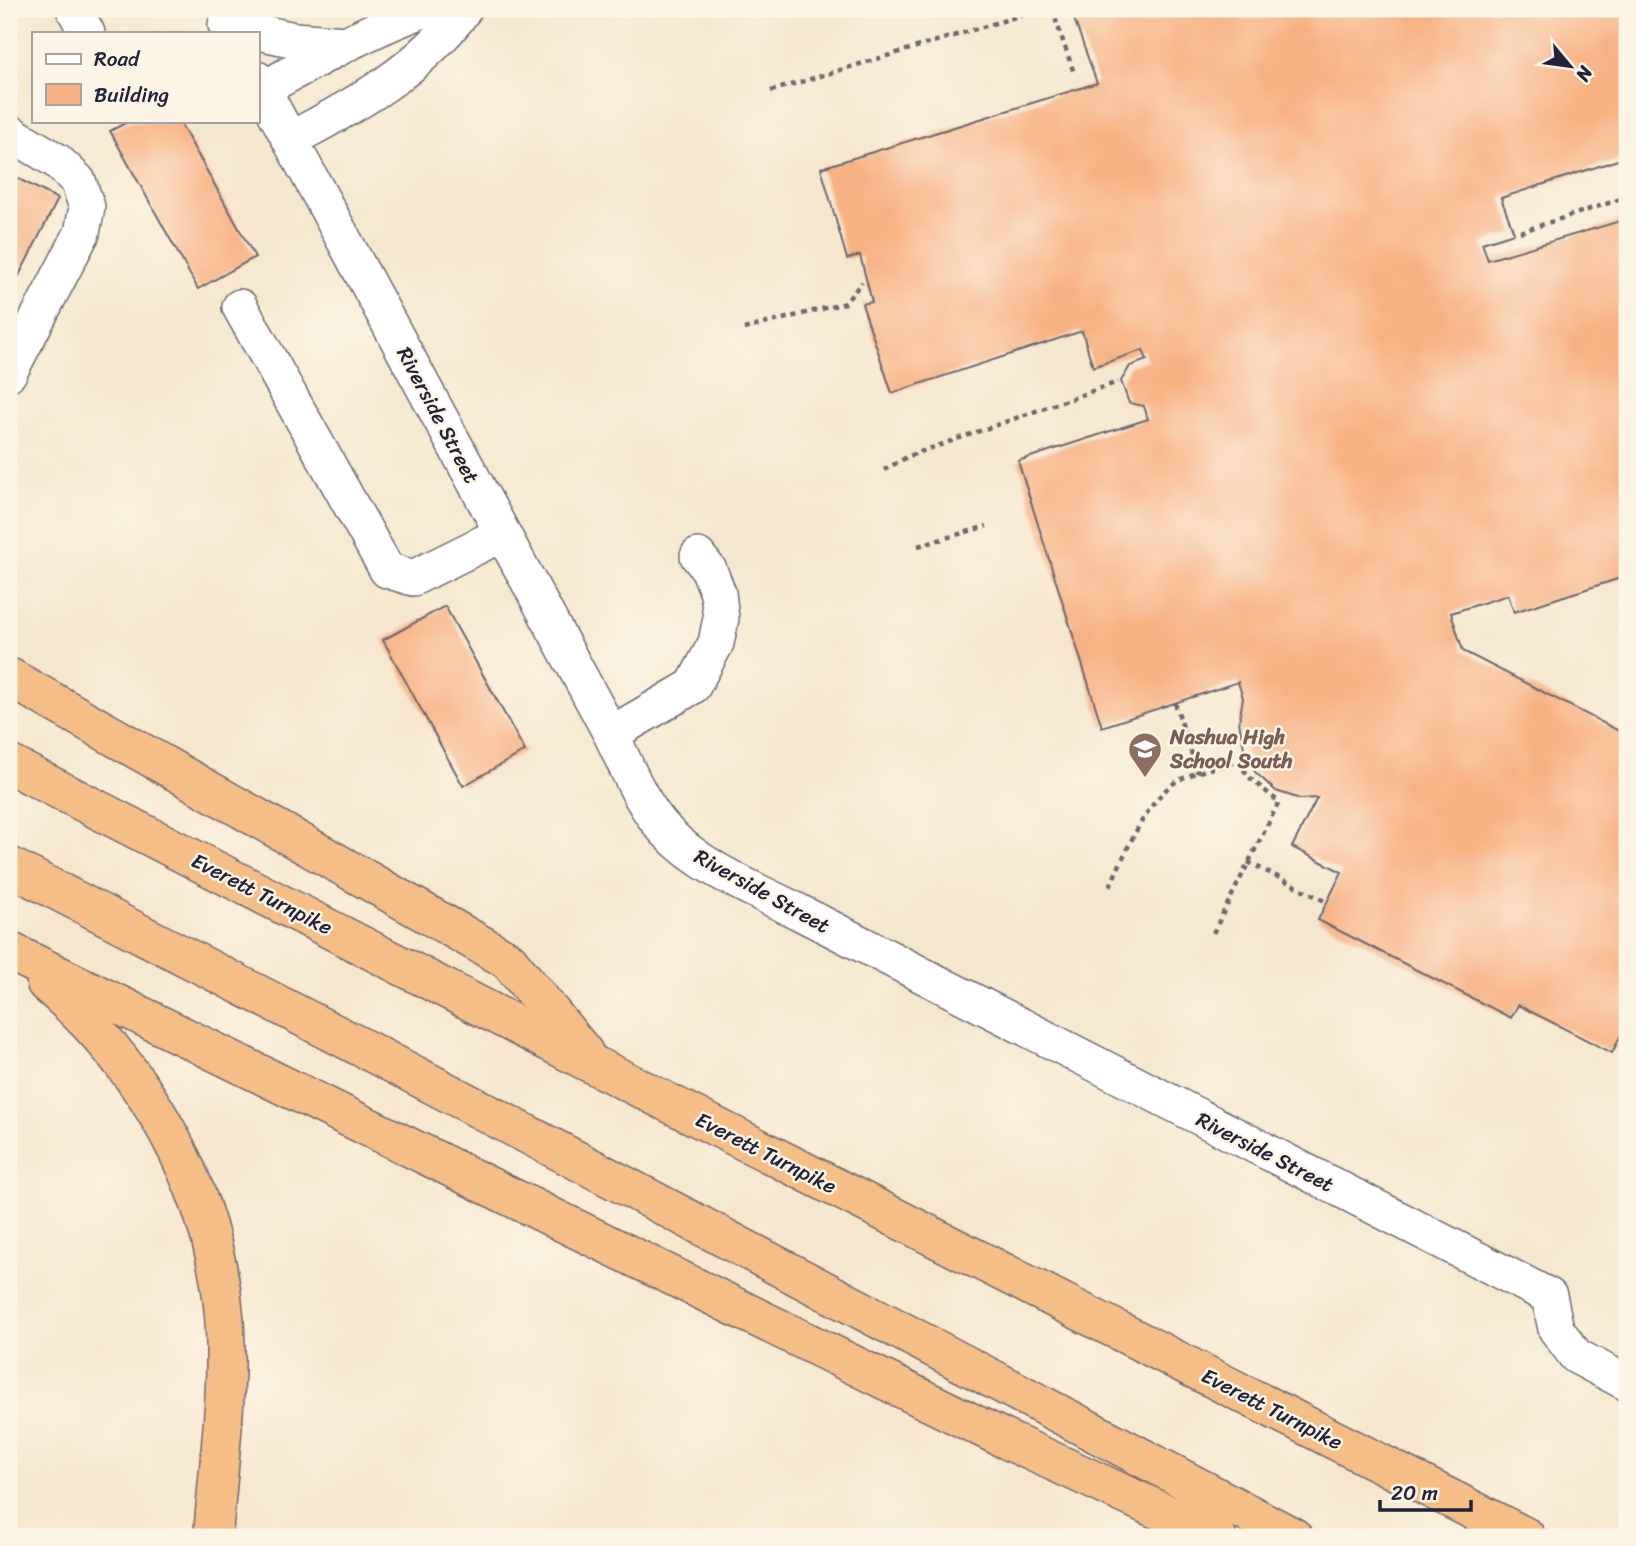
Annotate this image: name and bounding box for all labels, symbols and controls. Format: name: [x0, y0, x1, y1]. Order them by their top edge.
legend: [32, 32, 259, 122]
north arrow: [1534, 32, 1604, 102]
text: Road: [94, 40, 141, 78]
text: N: [1566, 59, 1603, 88]
text: Building: [94, 76, 170, 114]
street label: Riverside Street: [386, 340, 490, 490]
place label: Nashua High School South: [1169, 718, 1292, 780]
school or university icon: Nashua High School South: [1126, 730, 1164, 779]
street label: Riverside Street: [687, 838, 837, 944]
street label: Everett Turnpike: [185, 842, 340, 946]
street label: Everett Turnpike: [689, 1101, 844, 1205]
street label: Riverside Street: [1189, 1101, 1341, 1203]
street label: Everett Turnpike: [1195, 1357, 1350, 1461]
scale bar: [1380, 1469, 1472, 1513]
text: 20 m: [1391, 1474, 1438, 1512]

